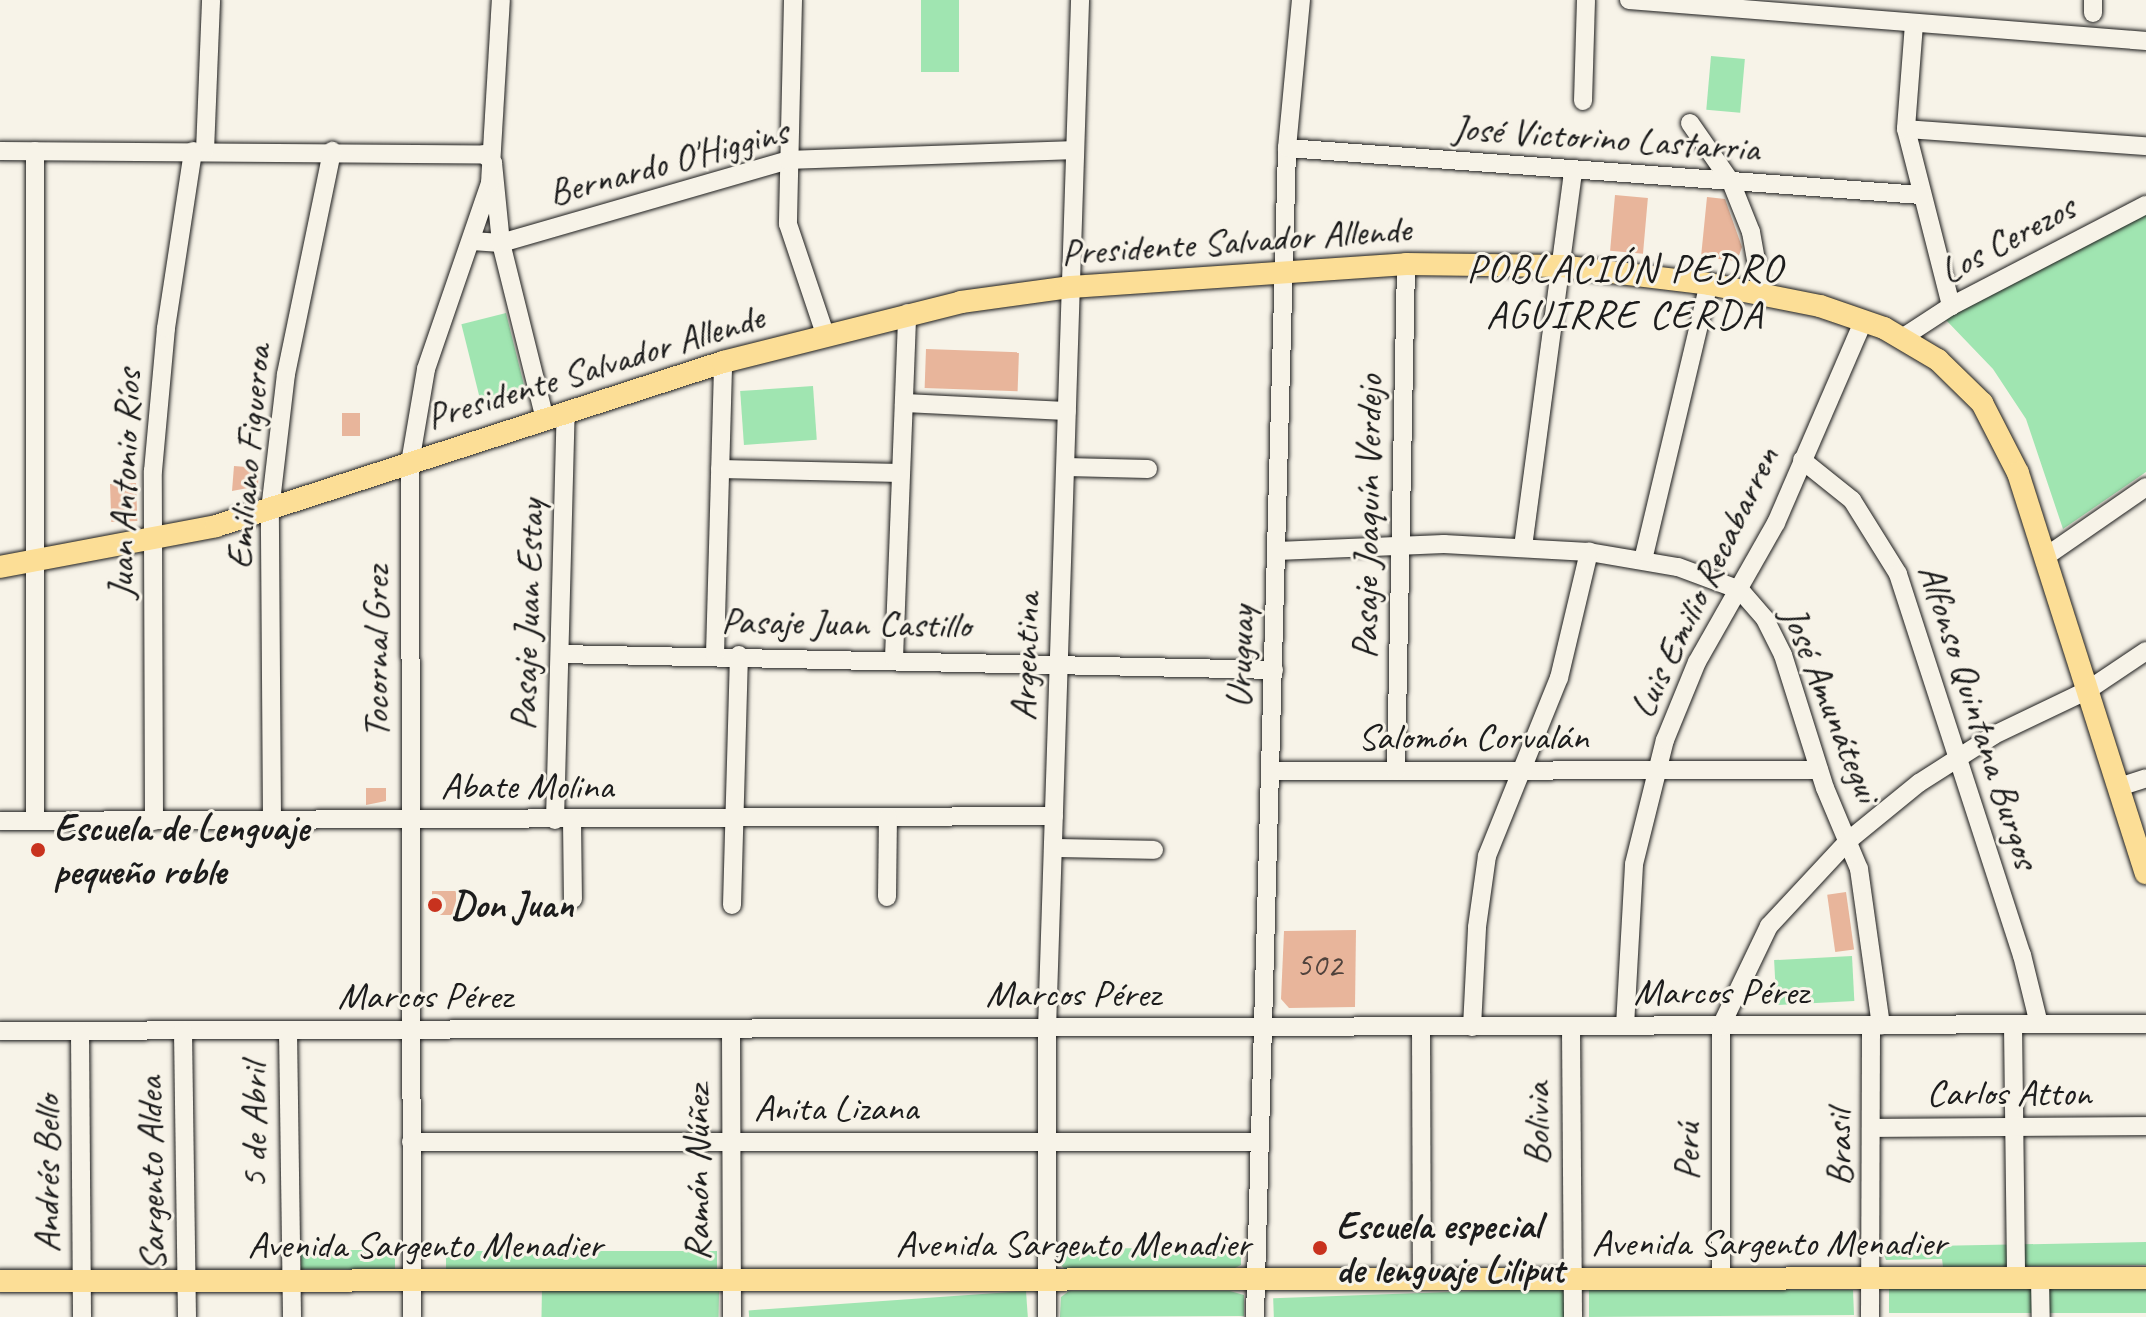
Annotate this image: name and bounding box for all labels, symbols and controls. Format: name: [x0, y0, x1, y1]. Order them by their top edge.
street label: José Victorino Lastarria: [1450, 104, 1762, 172]
street label: Bernardo O'Higgins: [543, 108, 793, 216]
street label: Los Cerezos: [1932, 185, 2082, 293]
street label: Presidente Salvador Allende: [1059, 206, 1413, 276]
district label: POBLACIÓN PEDRO AGUIRRE CERDA: [1468, 244, 1782, 338]
street label: Presidente Salvador Allende: [420, 294, 770, 440]
street label: Emiliano Figueroa: [216, 343, 280, 571]
street label: Juan Antonio Ríos: [97, 369, 151, 599]
street label: Pasaje Joaquín Verdejo: [1342, 375, 1392, 659]
street label: Luis Emilio Recabarren: [1619, 440, 1789, 724]
street label: Pasaje Juan Estay: [500, 498, 554, 732]
street label: Alfonso Quintana Burgos: [1908, 558, 2050, 874]
street label: Tocornal Grez: [353, 566, 399, 738]
street label: Argentina: [1000, 592, 1050, 722]
street label: Pasaje Juan Castillo: [721, 598, 971, 648]
street label: José Amunátegui: [1771, 600, 1891, 808]
street label: Uruguay: [1215, 605, 1265, 709]
street label: Salomón Corvalán: [1358, 714, 1588, 760]
street label: Abate Molina: [441, 763, 613, 809]
place label: Escuela de Lenguaje pequeño roble: [54, 805, 308, 894]
marker: Escuela de Lenguaje pequeño roble: [29, 841, 47, 859]
place label: Don Juan: [451, 882, 572, 928]
marker: Don Juan: [426, 896, 444, 914]
house number: 502: [1296, 945, 1342, 985]
street label: Marcos Pérez: [1634, 969, 1808, 1015]
street label: Marcos Pérez: [986, 971, 1160, 1017]
street label: Marcos Pérez: [338, 973, 512, 1019]
street label: 5 de Abril: [231, 1063, 277, 1189]
street label: Carlos Atton: [1927, 1070, 2091, 1116]
street label: Sargento Aldea: [127, 1076, 175, 1272]
street label: Bolivia: [1514, 1083, 1560, 1165]
street label: Ramón Núñez: [674, 1085, 720, 1261]
street label: Anita Lizana: [754, 1085, 918, 1131]
street label: Andrés Bello: [24, 1095, 70, 1253]
street label: Brasil: [1816, 1109, 1862, 1187]
street label: Perú: [1664, 1124, 1710, 1180]
place label: Escuela especial de lenguaje Liliput: [1336, 1203, 1563, 1292]
street label: Avenida Sargento Menadier: [1592, 1220, 1946, 1266]
street label: Avenida Sargento Menadier: [896, 1221, 1250, 1267]
street label: Avenida Sargento Menadier: [248, 1222, 602, 1268]
marker: Escuela especial de lenguaje Liliput: [1311, 1239, 1329, 1257]

